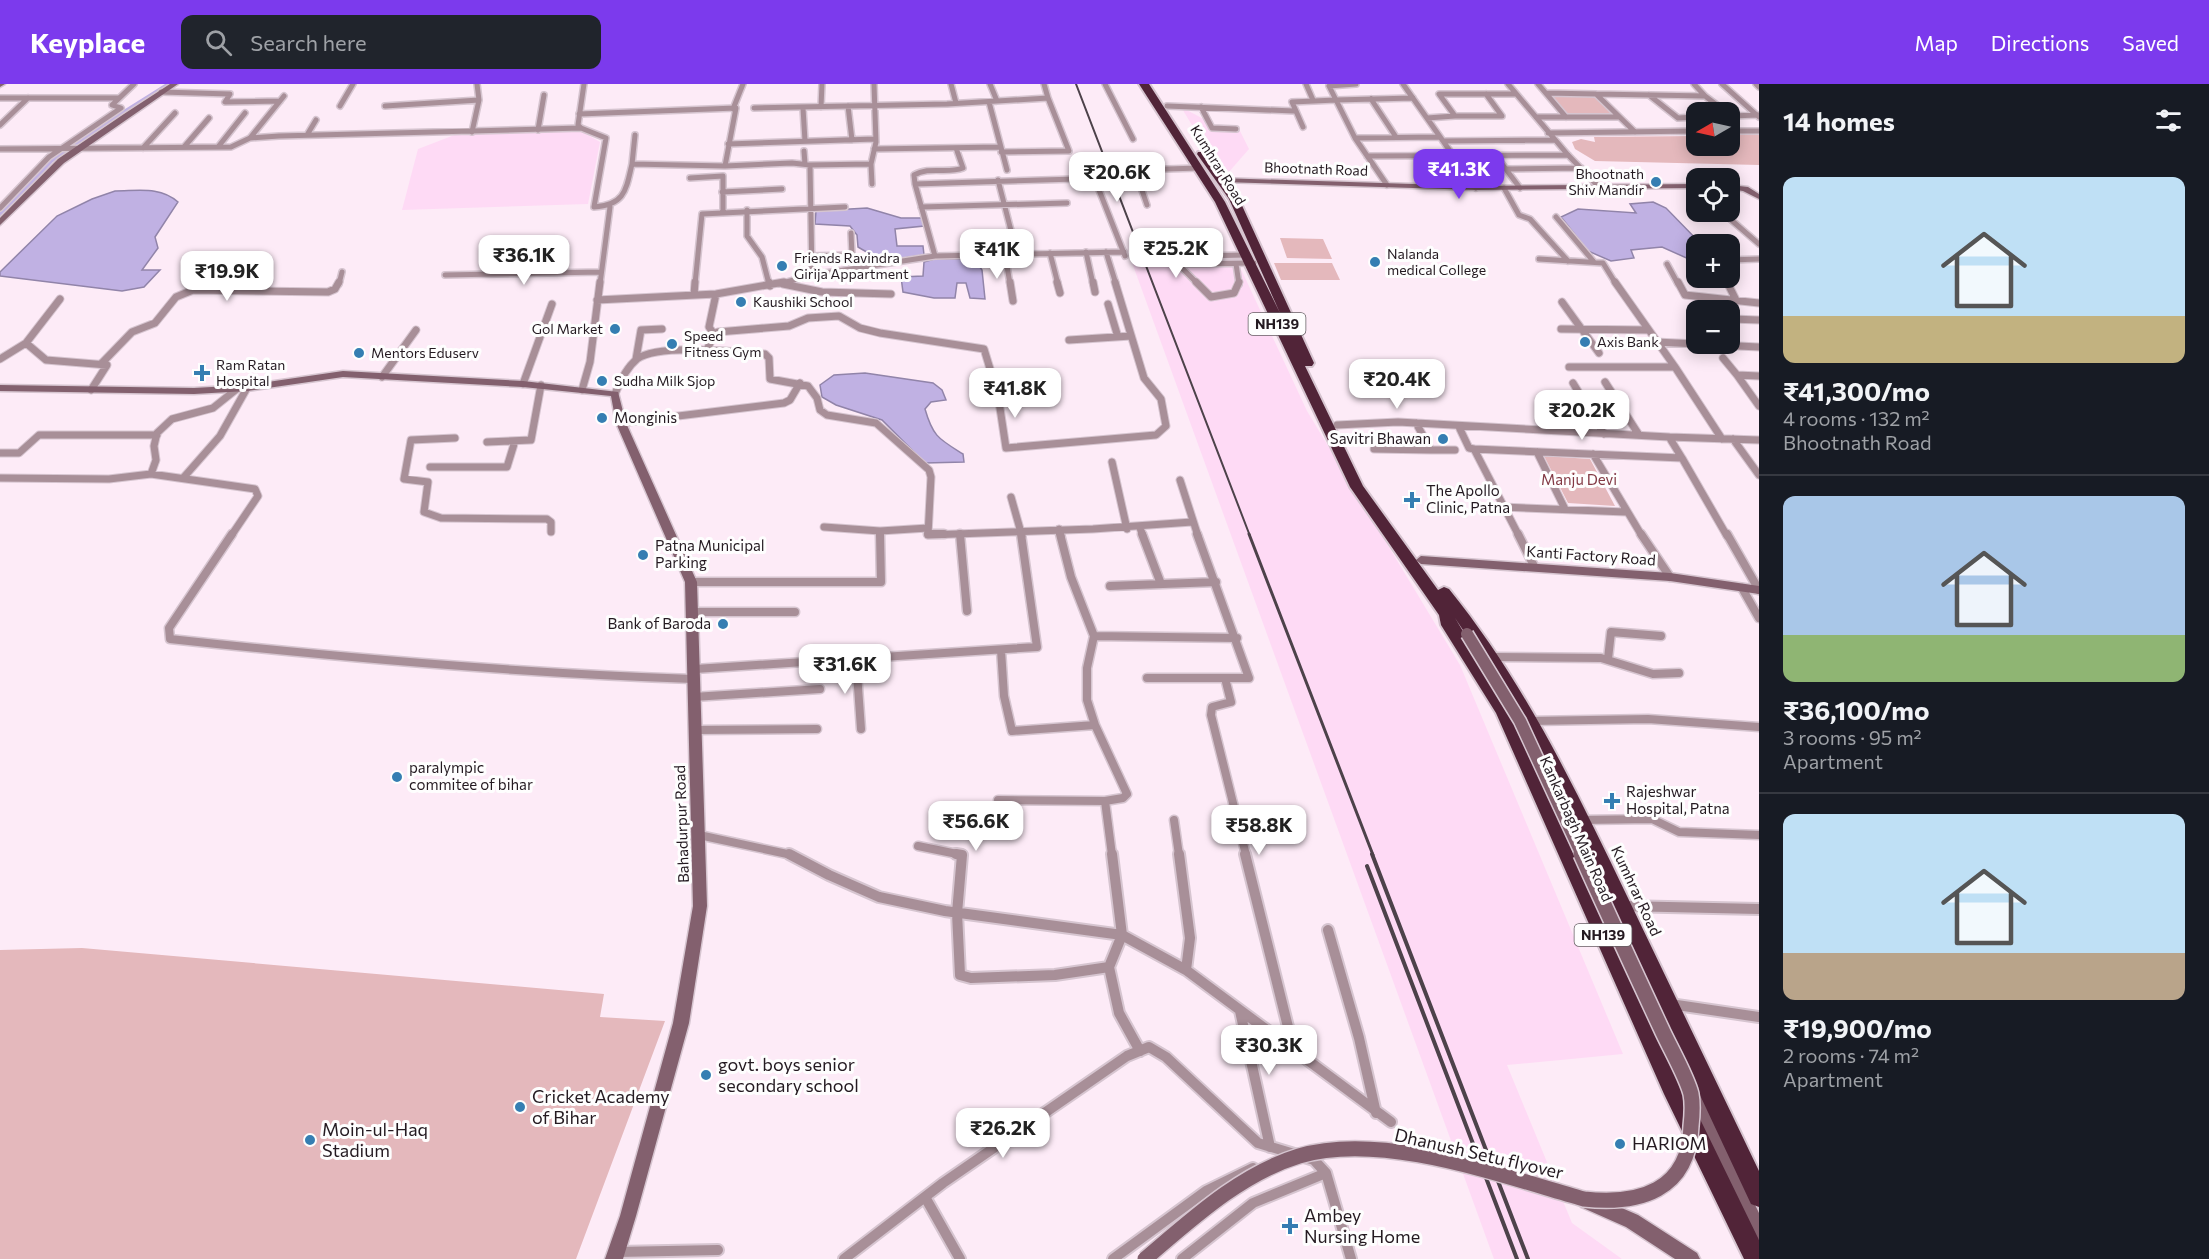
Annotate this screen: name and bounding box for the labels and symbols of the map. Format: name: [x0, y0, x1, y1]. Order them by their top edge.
north arrow: [1686, 102, 1740, 156]
street label: Kumhrar Road: [1187, 122, 1250, 208]
pin: ₹41.3K: [1410, 149, 1508, 200]
pin: ₹20.6K: [1068, 152, 1166, 203]
street label: Bhootnath Road: [1264, 158, 1368, 179]
place label: Bhootnath Shiv Mandir: [1568, 165, 1644, 198]
marker: Bhootnath Shiv Mandir: [1649, 175, 1663, 189]
pin: ₹25.2K: [1127, 228, 1225, 279]
pin: ₹41K: [961, 229, 1033, 280]
pin: ₹36.1K: [475, 235, 573, 286]
place label: Nalanda medical College: [1387, 245, 1486, 278]
place label: Friends Ravindra Girija Appartment: [794, 249, 909, 282]
pin: ₹19.9K: [178, 251, 276, 302]
marker: Nalanda medical College: [1368, 255, 1382, 269]
marker: Friends Ravindra Girija Appartment: [775, 259, 789, 273]
place label: Kaushiki School: [753, 293, 853, 310]
marker: Kaushiki School: [734, 295, 748, 309]
road number: NH139: [1248, 313, 1306, 335]
place label: Gol Market: [532, 320, 603, 337]
marker: Gol Market: [608, 322, 622, 336]
place label: Speed Fitness Gym: [684, 327, 762, 360]
place label: Axis Bank: [1597, 333, 1659, 350]
marker: Axis Bank: [1578, 335, 1592, 349]
marker: Speed Fitness Gym: [665, 337, 679, 351]
place label: Mentors Eduserv: [371, 344, 479, 361]
marker: Mentors Eduserv: [352, 346, 366, 360]
place label: Ram Ratan Hospital: [216, 356, 285, 389]
pin: ₹20.4K: [1348, 359, 1446, 410]
marker: Ram Ratan Hospital: [193, 364, 211, 382]
pin: ₹41.8K: [966, 368, 1064, 419]
place label: Sudha Milk Sjop: [614, 372, 715, 389]
marker: Sudha Milk Sjop: [595, 374, 609, 388]
pin: ₹20.2K: [1533, 390, 1631, 441]
place label: Monginis: [614, 408, 677, 426]
marker: Monginis: [595, 411, 609, 425]
place label: Savitri Bhawan: [1330, 429, 1431, 447]
marker: Savitri Bhawan: [1436, 432, 1450, 446]
park label: Manju Devi: [1541, 470, 1617, 488]
place label: The Apollo Clinic, Patna: [1426, 481, 1510, 516]
marker: The Apollo Clinic, Patna: [1403, 491, 1421, 509]
place label: Patna Municipal Parking: [655, 536, 765, 571]
street label: Kanti Factory Road: [1526, 542, 1656, 569]
marker: Patna Municipal Parking: [636, 548, 650, 562]
place label: Bank of Baroda: [607, 614, 711, 632]
marker: Bank of Baroda: [716, 617, 730, 631]
pin: ₹31.6K: [796, 644, 894, 695]
street label: Kankarbagh Main Road: [1537, 753, 1617, 904]
place label: paralympic commitee of bihar: [409, 758, 533, 793]
street label: Bahadurpur Road: [670, 765, 692, 883]
marker: paralympic commitee of bihar: [390, 770, 404, 784]
place label: Rajeshwar Hospital, Patna: [1626, 782, 1730, 817]
marker: Rajeshwar Hospital, Patna: [1603, 792, 1621, 810]
pin: ₹56.6K: [927, 801, 1025, 852]
pin: ₹58.8K: [1210, 805, 1308, 856]
street label: Kumhrar Road: [1608, 843, 1666, 939]
road number: NH139: [1574, 924, 1632, 946]
pin: ₹30.3K: [1220, 1025, 1318, 1076]
place label: govt. boys senior secondary school: [718, 1053, 859, 1096]
marker: govt. boys senior secondary school: [699, 1068, 713, 1082]
place label: Cricket Academy of Bihar: [532, 1085, 670, 1128]
marker: Cricket Academy of Bihar: [513, 1100, 527, 1114]
pin: ₹26.2K: [954, 1108, 1052, 1159]
place label: Moin-ul-Haq Stadium: [322, 1118, 428, 1161]
street label: Dhanush Setu flyover: [1393, 1123, 1566, 1183]
place label: HARIOM: [1632, 1132, 1707, 1154]
marker: Moin-ul-Haq Stadium: [303, 1133, 317, 1147]
marker: HARIOM: [1613, 1137, 1627, 1151]
place label: Ambey Nursing Home: [1304, 1204, 1420, 1247]
marker: Ambey Nursing Home: [1281, 1217, 1299, 1235]

